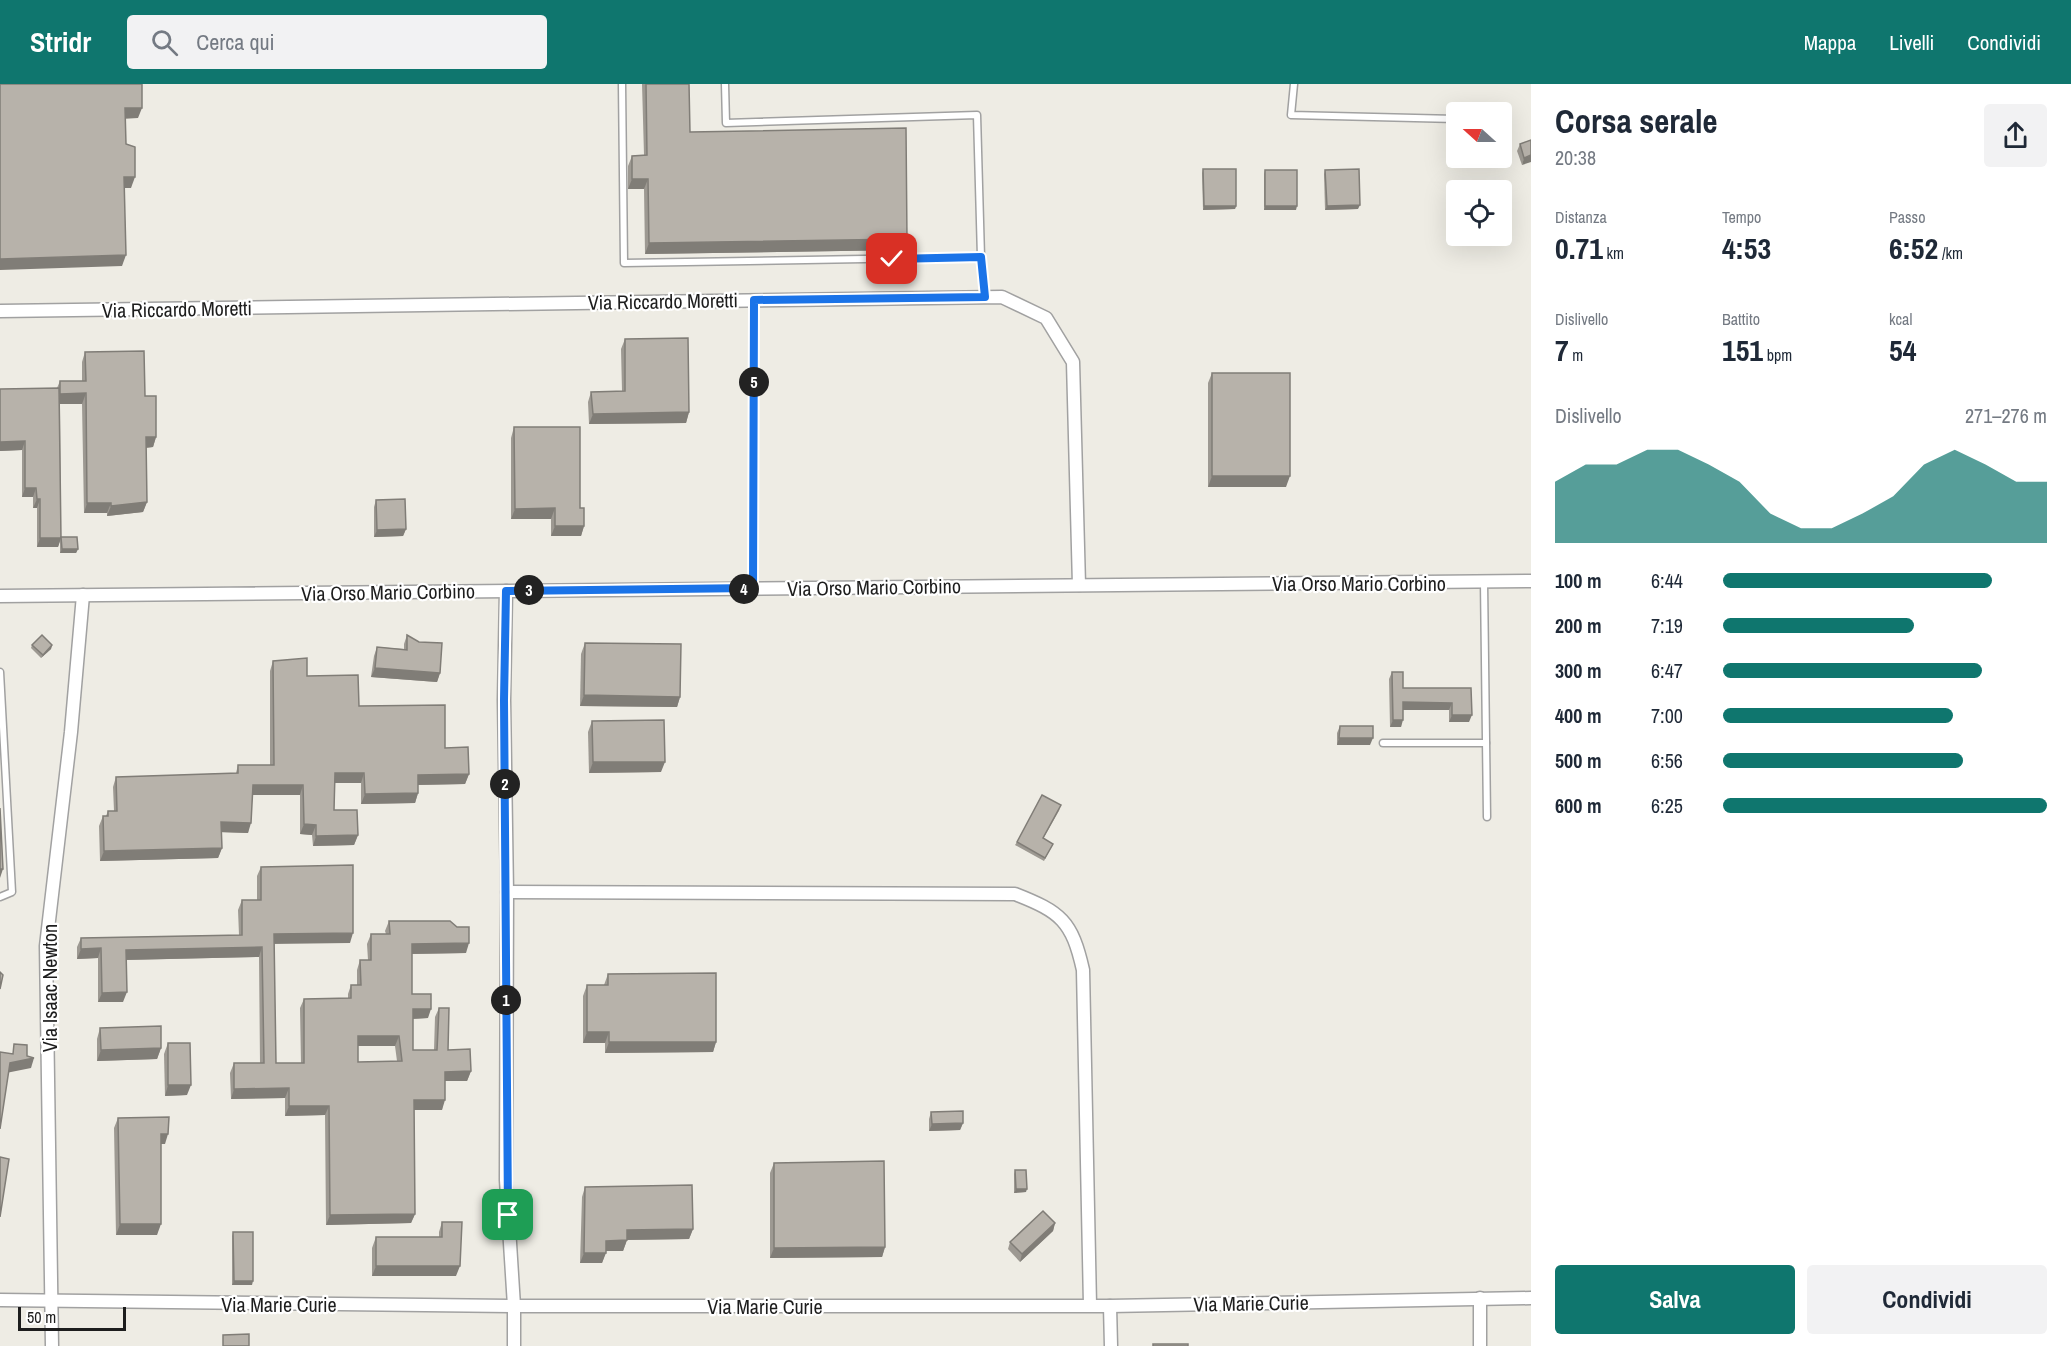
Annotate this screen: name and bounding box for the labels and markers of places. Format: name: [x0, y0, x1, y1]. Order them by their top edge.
pin: [866, 233, 917, 284]
pin: 5: [739, 367, 769, 397]
pin: 4: [729, 574, 759, 604]
pin: 3: [514, 575, 544, 605]
pin: 2: [490, 769, 520, 799]
pin: 1: [491, 985, 521, 1015]
pin: [482, 1189, 533, 1240]

